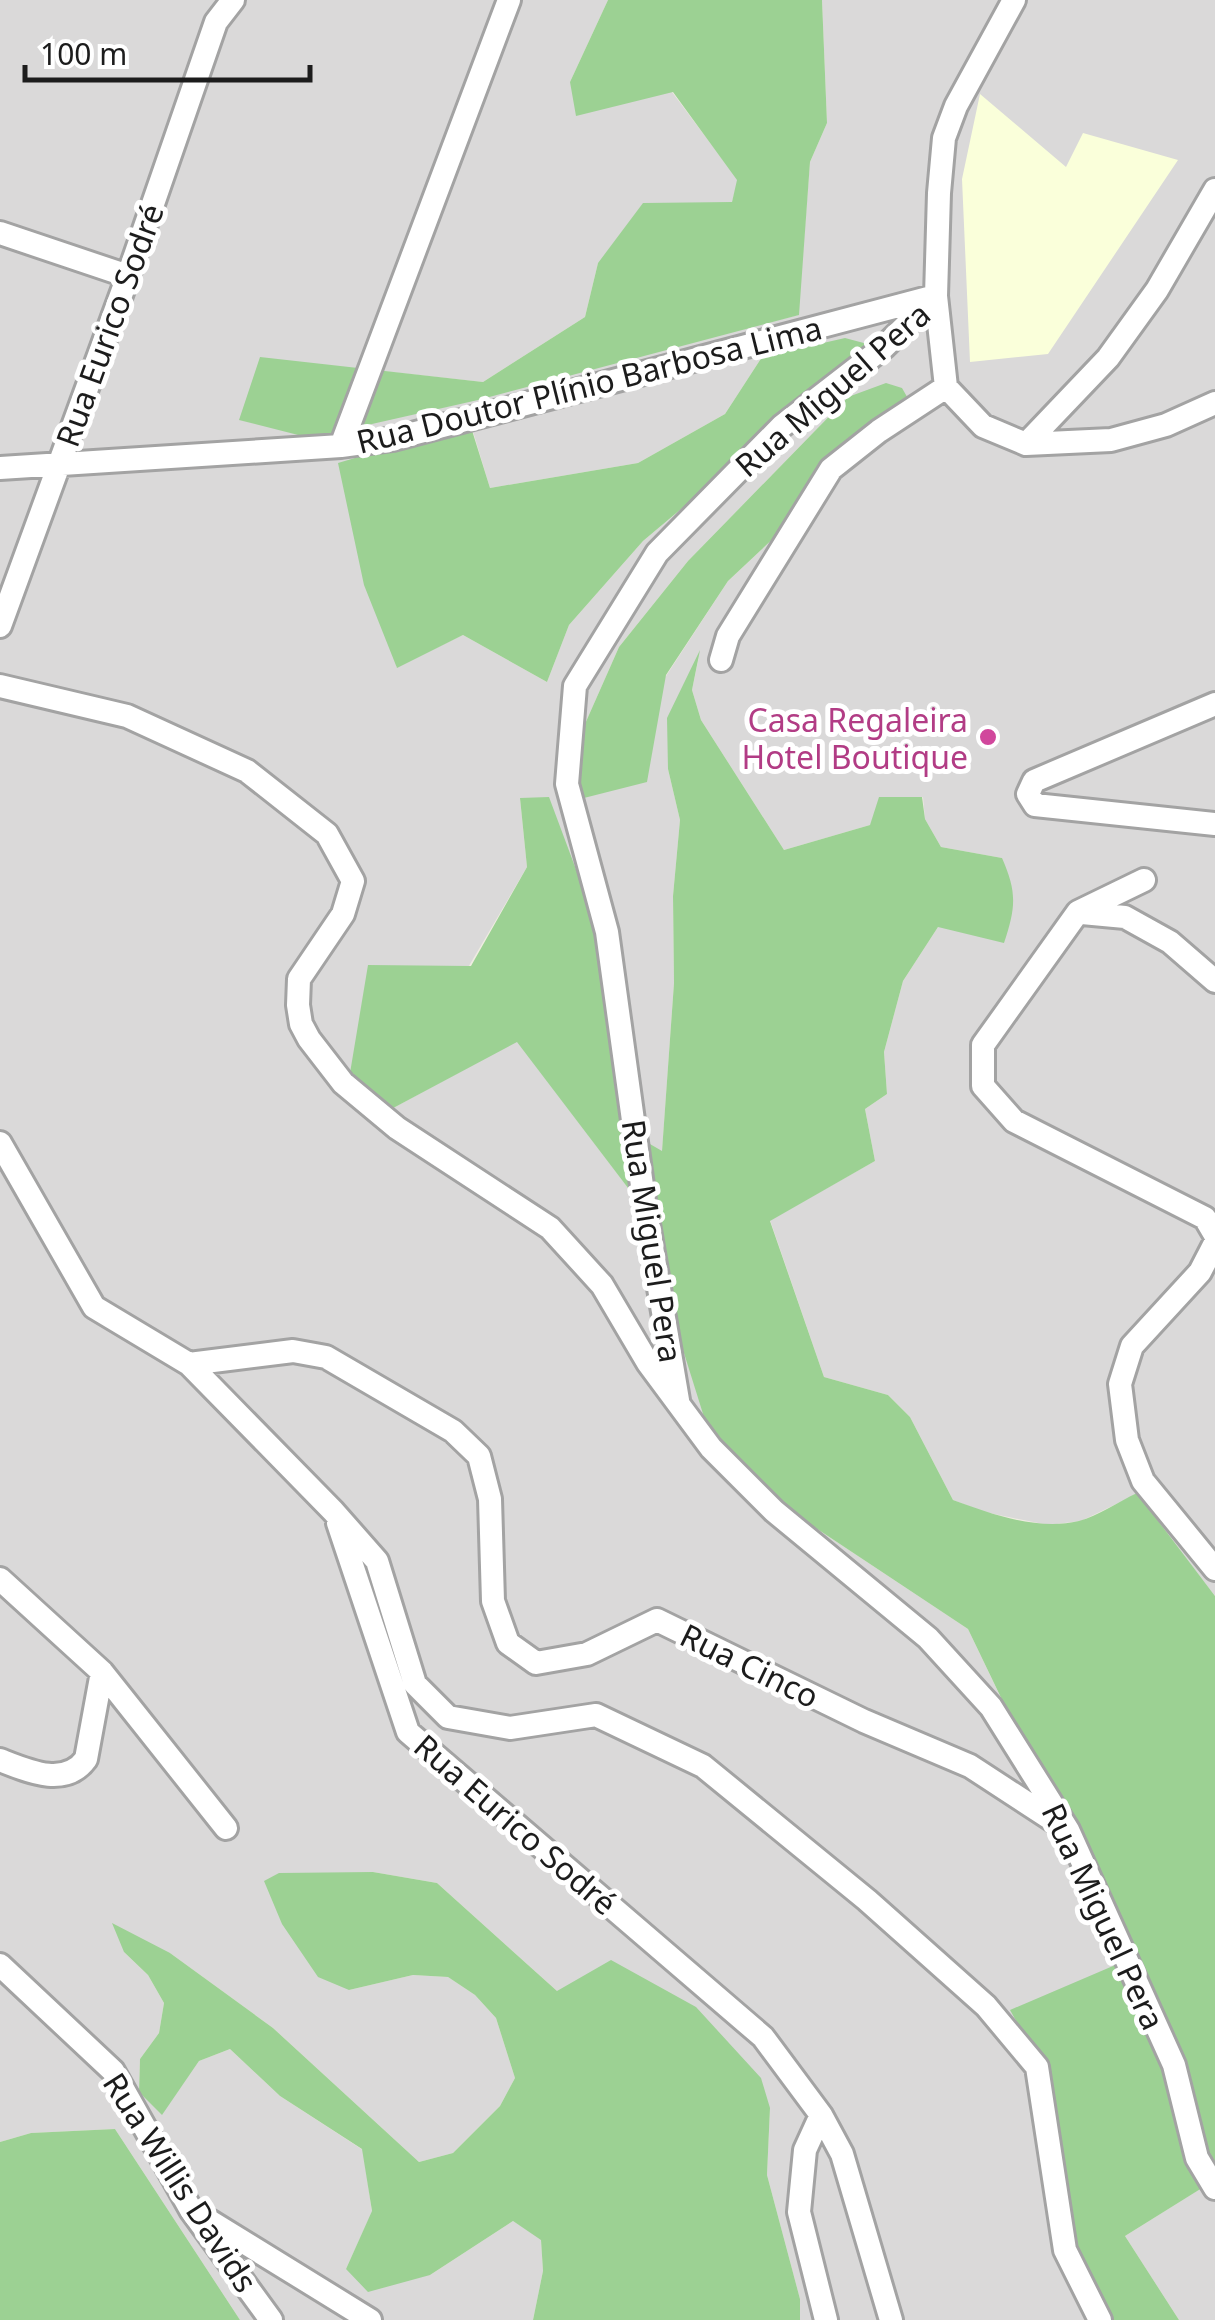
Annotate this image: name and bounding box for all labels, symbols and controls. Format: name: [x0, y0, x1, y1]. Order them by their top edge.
scale bar: [25, 20, 310, 82]
text: 100 m: [40, 33, 127, 74]
street label: Rua Eurico Sodré: [45, 198, 173, 452]
street label: Rua Miguel Pera: [725, 292, 939, 486]
street label: Rua Doutor Plínio Barbosa Lima: [352, 305, 826, 463]
place label: Casa Regaleira Hotel Boutique: [742, 698, 968, 778]
marker: Casa Regaleira Hotel Boutique: [977, 726, 999, 748]
street label: Rua Miguel Pera: [613, 1117, 693, 1365]
street label: Rua Cinco: [674, 1613, 826, 1717]
street label: Rua Eurico Sodré: [406, 1724, 626, 1924]
street label: Rua Miguel Pera: [1033, 1796, 1175, 2036]
street label: Rua Willis Davids: [94, 2064, 268, 2300]

